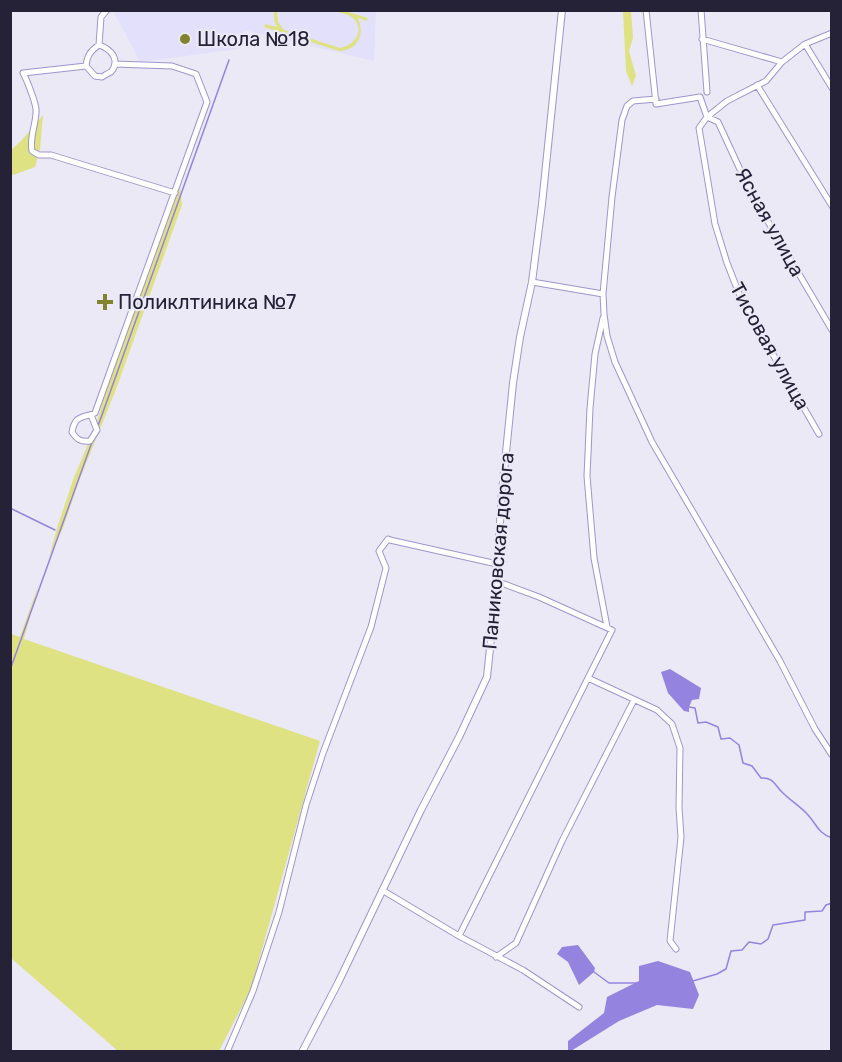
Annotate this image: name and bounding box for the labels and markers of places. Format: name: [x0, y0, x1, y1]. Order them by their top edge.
place label: Школа №18: [197, 27, 310, 51]
marker: Школа №18: [178, 32, 192, 46]
place label: Поликлтиника №7: [118, 290, 296, 314]
marker: Поликлтиника №7: [96, 293, 114, 311]

